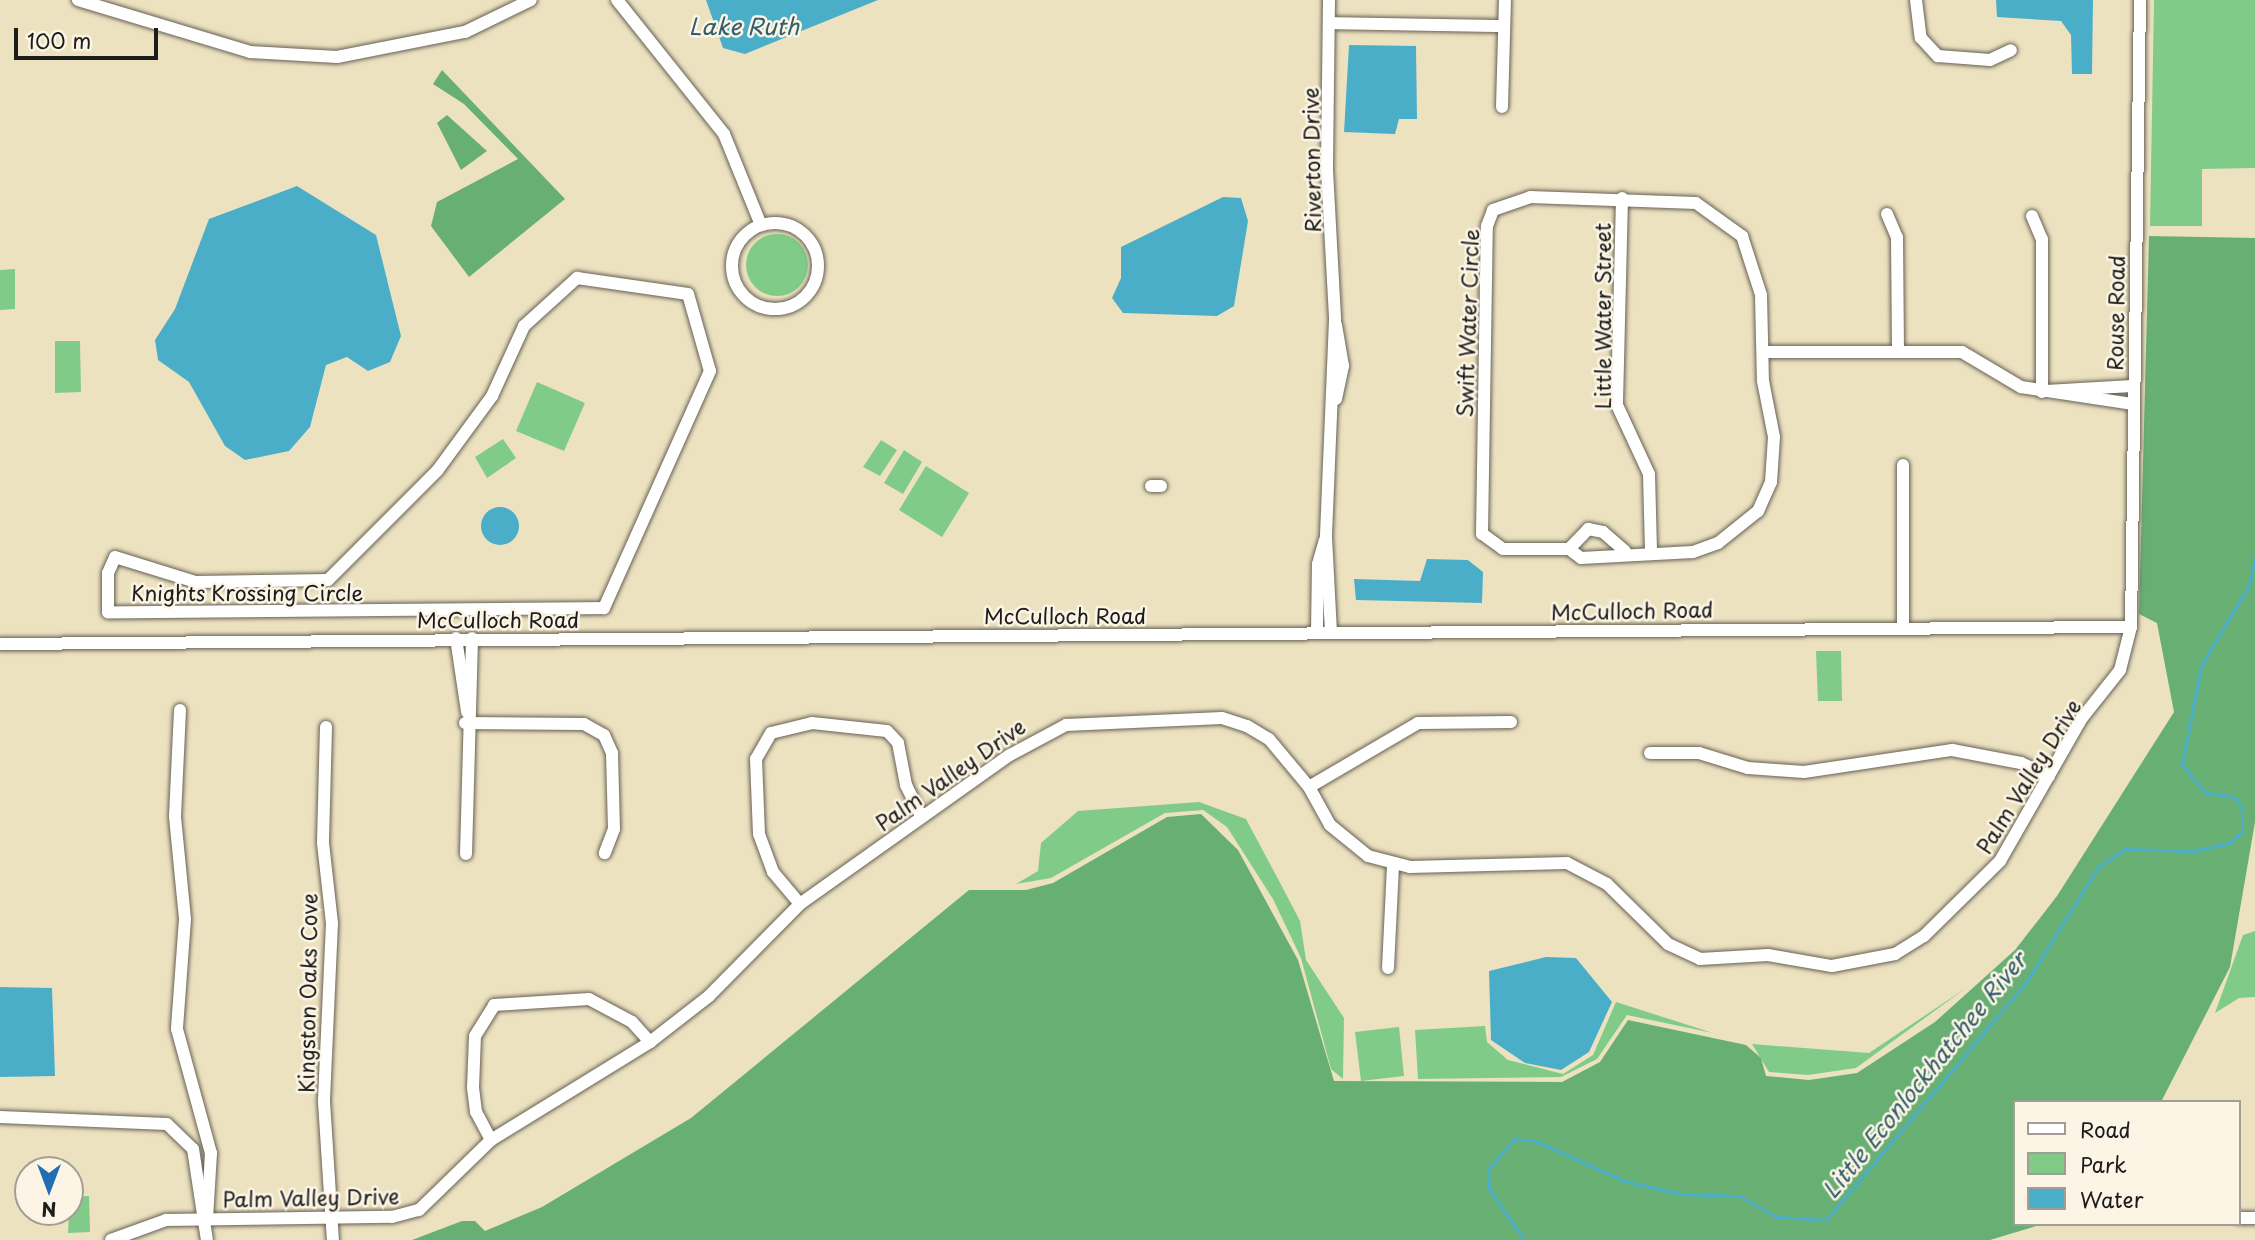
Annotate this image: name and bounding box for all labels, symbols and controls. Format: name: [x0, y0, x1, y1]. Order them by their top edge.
water label: Lake Ruth: [688, 12, 800, 40]
scale bar: [18, 14, 161, 58]
text: 100 m: [27, 24, 91, 56]
street label: Riverton Drive: [1297, 87, 1325, 233]
street label: Little Water Street: [1589, 220, 1615, 412]
street label: Swift Water Circle: [1451, 227, 1483, 419]
street label: Rouse Road: [2101, 255, 2129, 371]
street label: Knights Krossing Circle: [130, 579, 364, 605]
street label: McCulloch Road: [1550, 596, 1714, 624]
street label: McCulloch Road: [984, 602, 1146, 628]
street label: McCulloch Road: [417, 606, 579, 632]
street label: Palm Valley Drive: [1970, 694, 2086, 858]
street label: Palm Valley Drive: [870, 713, 1030, 835]
street label: Kingston Oaks Cove: [293, 893, 321, 1093]
water label: Little Econlockhatchee River: [1815, 945, 2033, 1205]
legend: [2014, 1100, 2241, 1226]
text: Road: [2080, 1113, 2131, 1145]
text: Park: [2080, 1148, 2127, 1180]
north arrow: [14, 1156, 84, 1226]
street label: Palm Valley Drive: [222, 1183, 400, 1211]
text: Water: [2080, 1183, 2143, 1215]
text: N: [41, 1196, 57, 1224]

